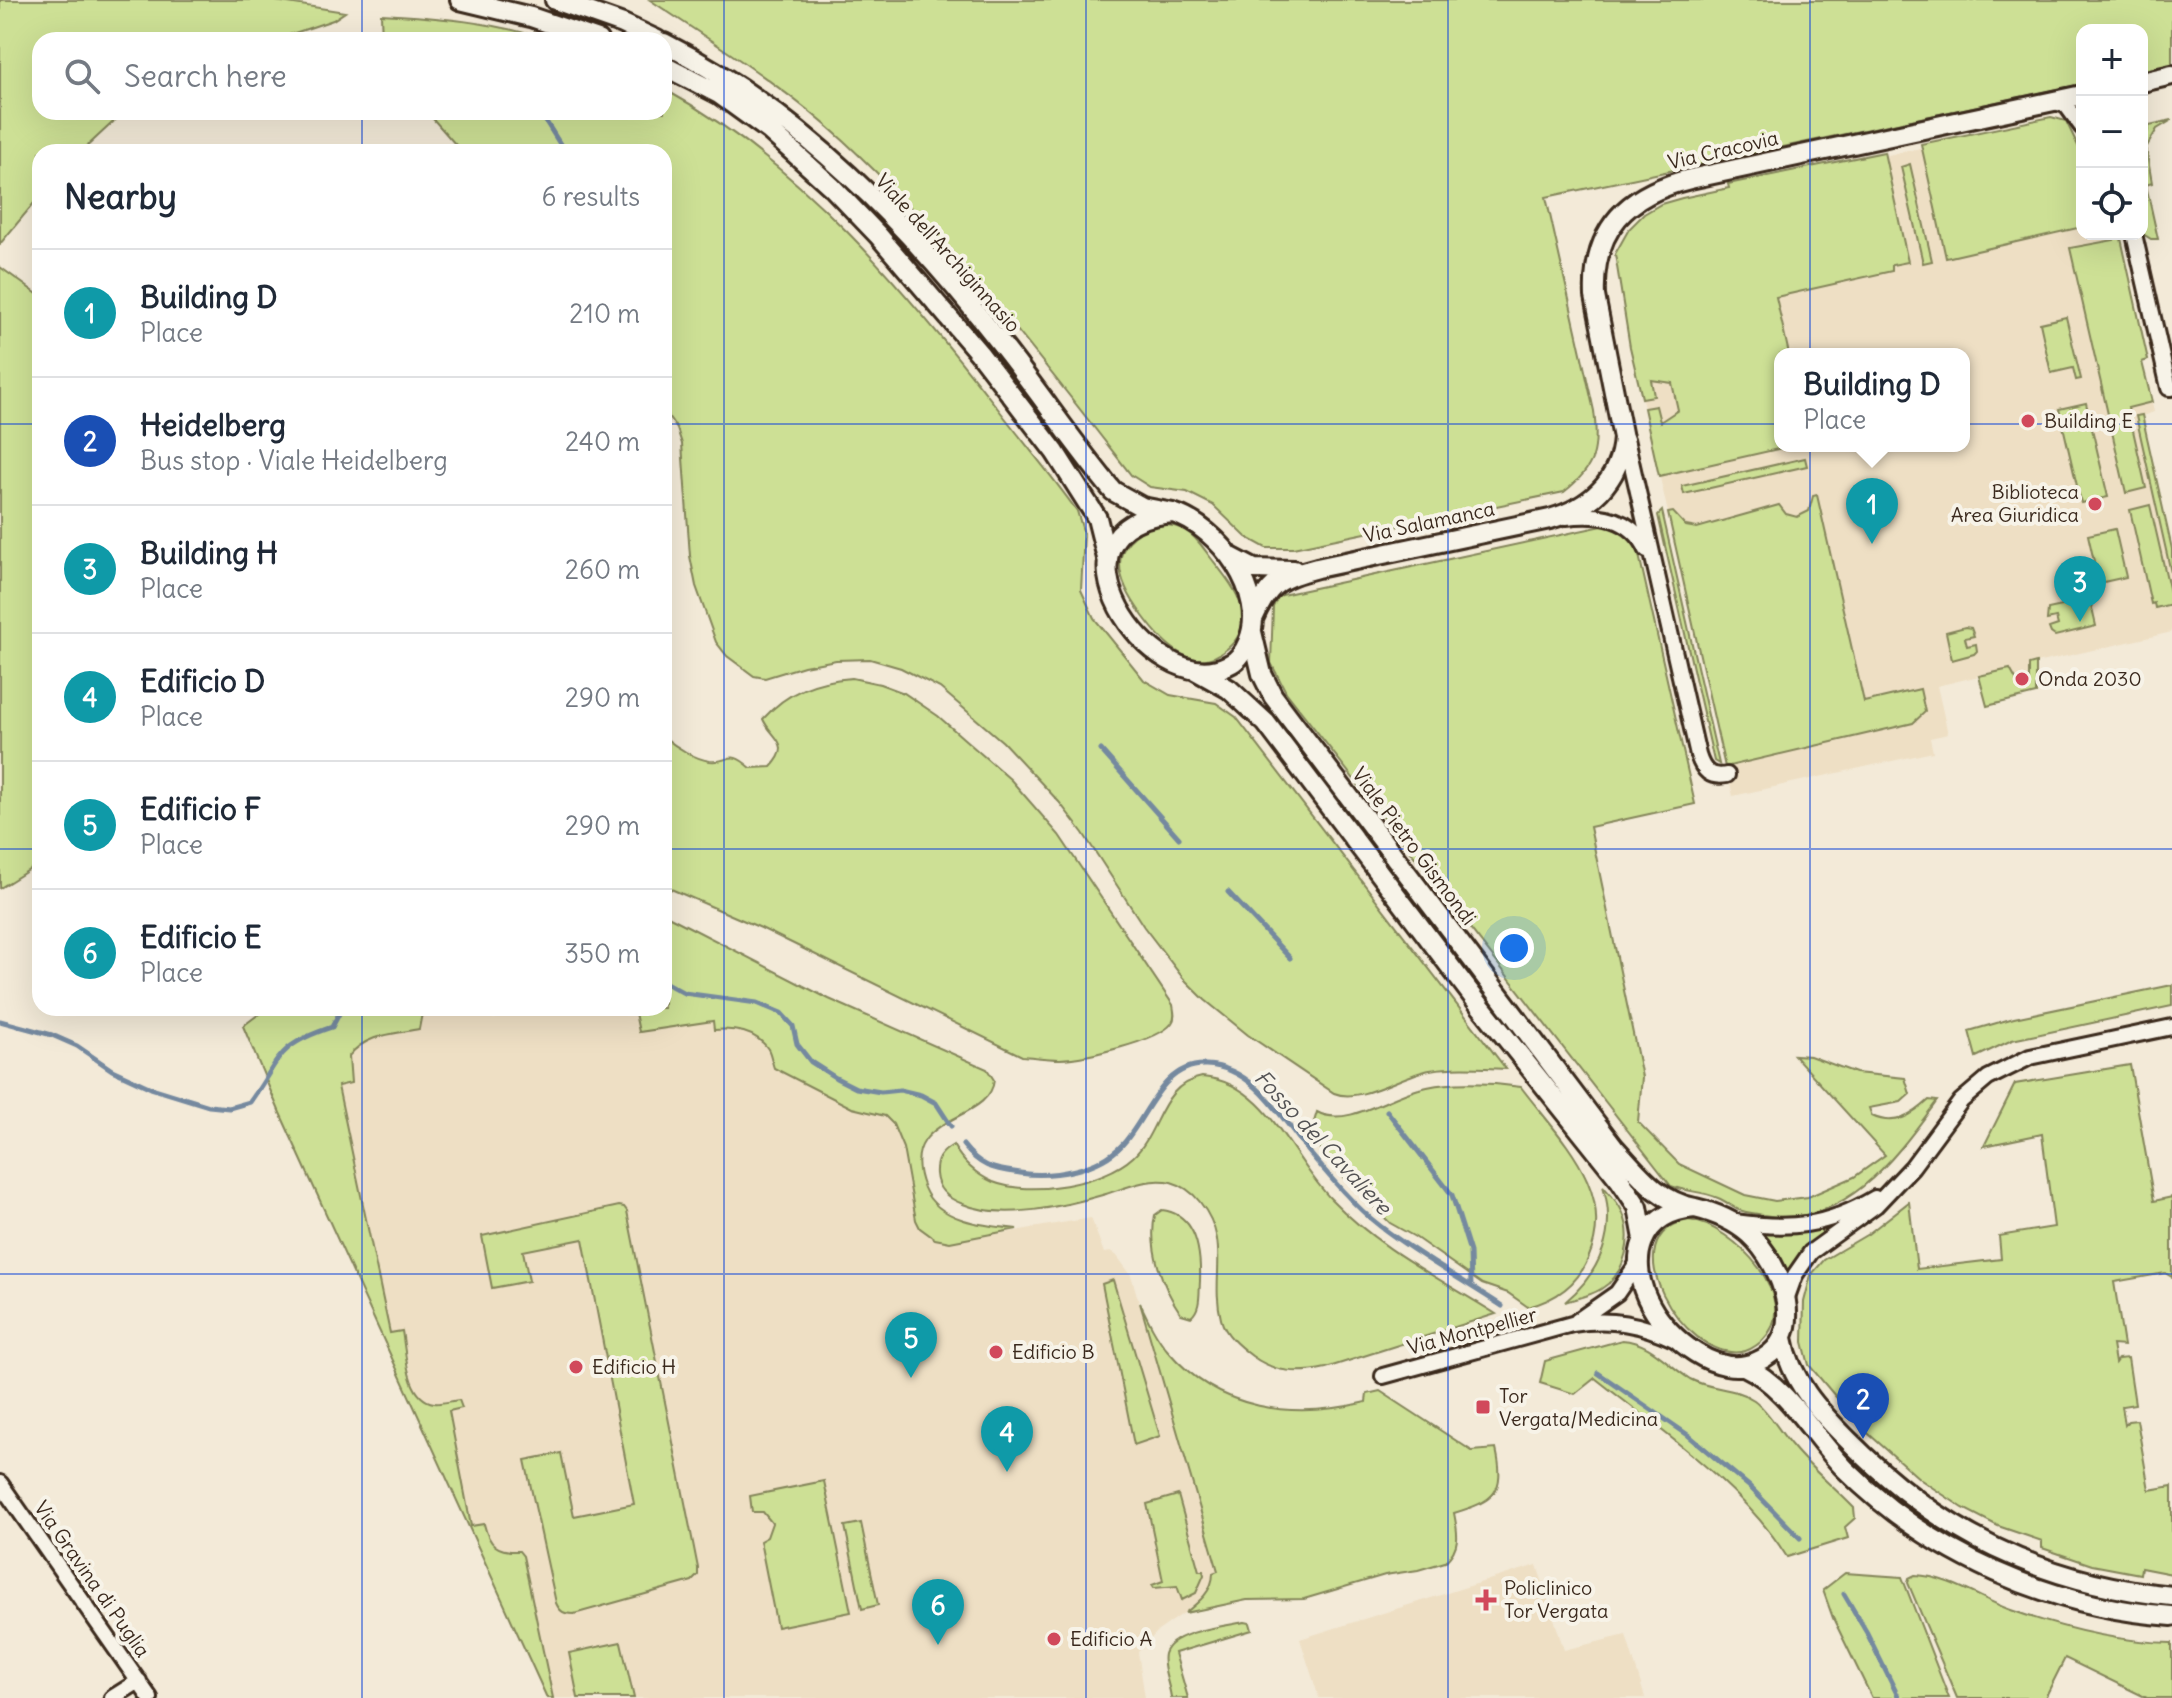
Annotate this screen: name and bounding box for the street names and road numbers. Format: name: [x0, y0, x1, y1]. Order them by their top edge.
street label: Via Cracovia: [1665, 125, 1780, 174]
street label: Viale dell'Archiginnasio: [871, 168, 1026, 337]
street label: Via Salamanca: [1361, 495, 1497, 548]
street label: Viale Pietro Gismondi: [1347, 762, 1482, 930]
street label: Via Montpellier: [1404, 1301, 1539, 1360]
street label: Via Gravina di Puglia: [29, 1496, 156, 1662]

